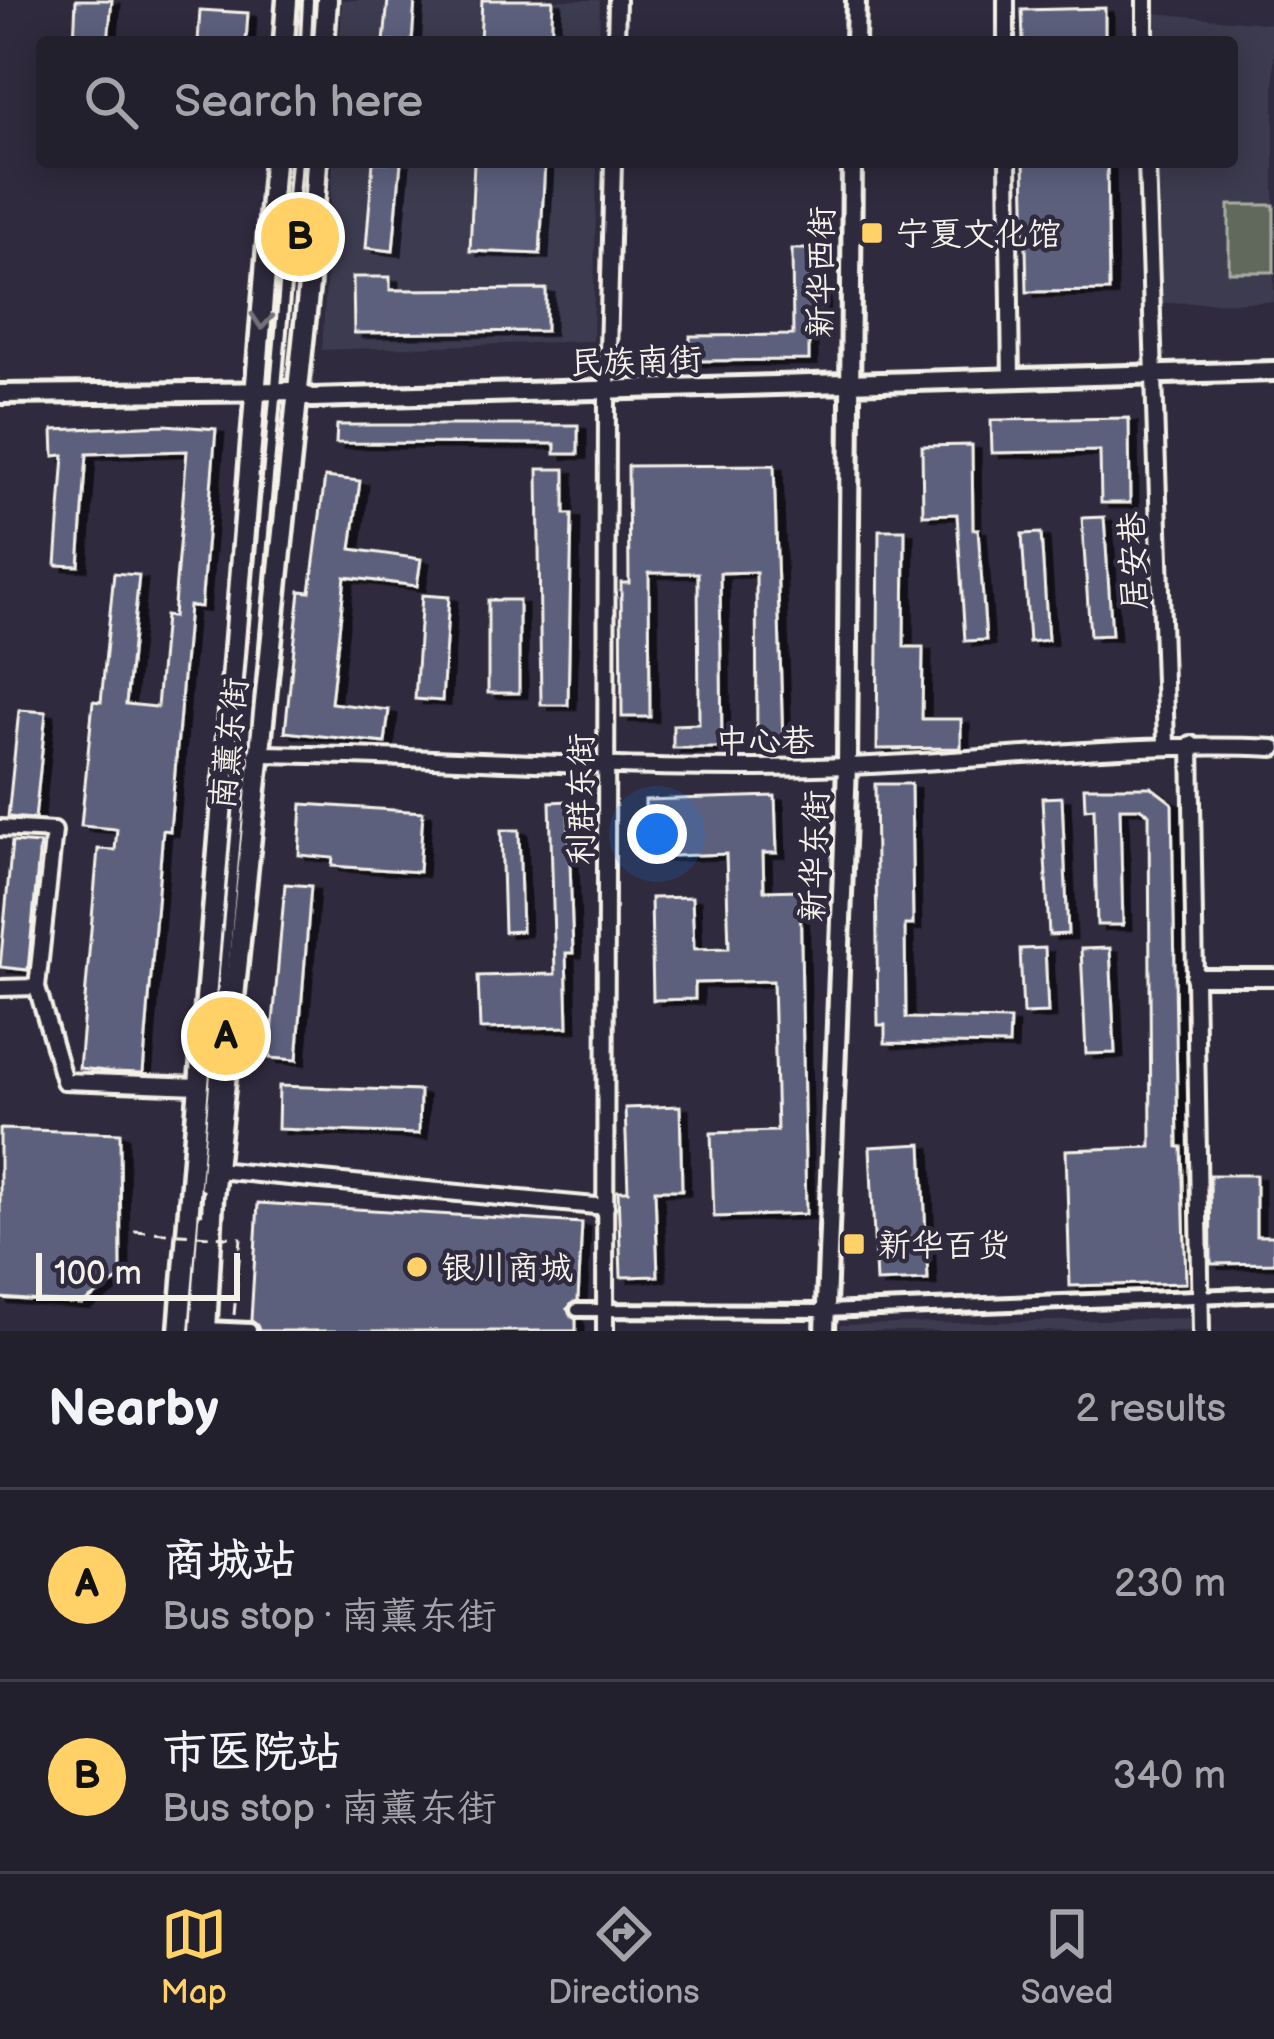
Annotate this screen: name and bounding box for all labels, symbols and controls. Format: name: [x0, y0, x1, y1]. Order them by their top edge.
search box: [36, 36, 1238, 168]
icon: search: [78, 69, 144, 135]
text: Search here: [174, 75, 423, 130]
pin: B: [261, 192, 339, 282]
street label: 新华西街: [801, 206, 843, 338]
place label: 宁夏文化馆: [896, 215, 1061, 255]
marker: 宁夏文化馆: [859, 220, 885, 246]
one-way arrow: [250, 311, 276, 330]
street label: 民族南街: [569, 340, 703, 384]
street label: 居安巷: [1112, 511, 1156, 611]
street label: 南薰东街: [203, 675, 257, 811]
street label: 中心巷: [716, 722, 815, 762]
street label: 利群东街: [562, 733, 602, 865]
street label: 新华东街: [793, 789, 837, 923]
your location: [627, 804, 687, 864]
pin: A: [187, 991, 265, 1081]
place label: 新华百货: [878, 1226, 1010, 1266]
marker: 新华百货: [841, 1231, 867, 1257]
scale bar: [36, 1247, 240, 1300]
place label: 银川商城: [441, 1249, 573, 1289]
text: 100 m: [54, 1254, 142, 1294]
marker: 银川商城: [404, 1254, 430, 1280]
text: Nearby: [48, 1379, 219, 1440]
text: 2 results: [1075, 1386, 1226, 1433]
text: 商城站: [162, 1534, 297, 1589]
text: A: [75, 1561, 99, 1608]
text: 230 m: [1114, 1561, 1226, 1608]
text: Bus stop · 南薰东街: [162, 1594, 497, 1641]
text: 市医院站: [162, 1726, 342, 1781]
text: B: [73, 1753, 101, 1800]
text: 340 m: [1113, 1753, 1226, 1800]
text: Bus stop · 南薰东街: [162, 1786, 497, 1833]
tab: Map: [161, 1901, 227, 2013]
tab: Directions: [548, 1901, 700, 2013]
tab: Saved: [1021, 1901, 1113, 2013]

